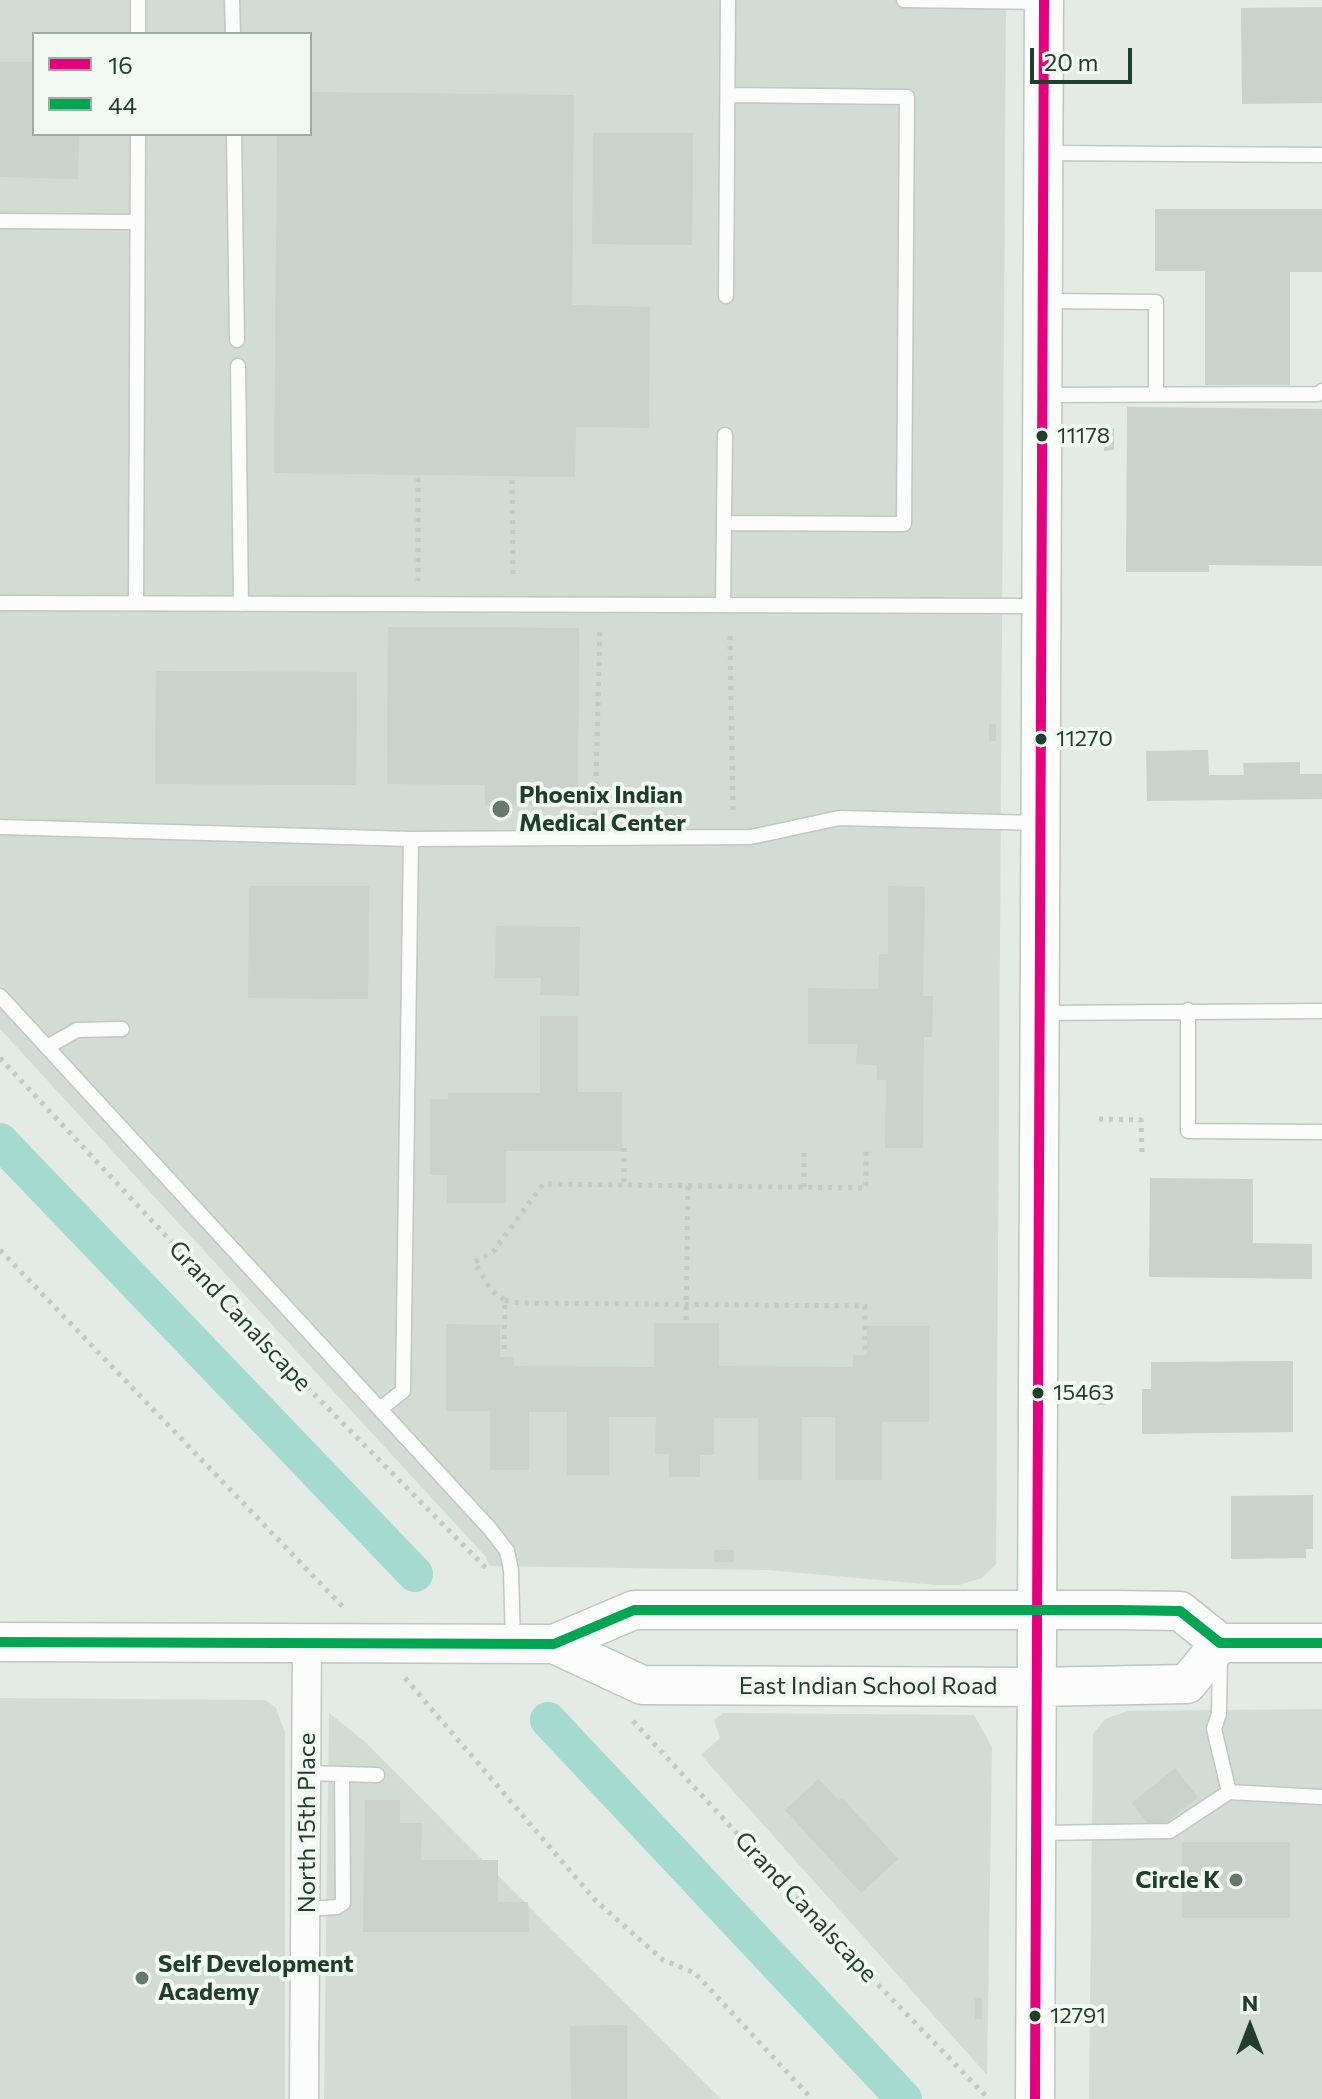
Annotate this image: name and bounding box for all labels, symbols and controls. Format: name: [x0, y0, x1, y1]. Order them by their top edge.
legend: [32, 32, 312, 136]
scale bar: [1034, 32, 1136, 82]
text: 20 m: [1044, 47, 1098, 76]
text: 16: [108, 50, 133, 79]
text: 44: [108, 90, 137, 119]
place label: 11178: [1057, 423, 1110, 449]
marker: 11178: [1034, 428, 1050, 444]
place label: 11270: [1056, 726, 1113, 752]
marker: 11270: [1033, 731, 1049, 747]
place label: Phoenix Indian Medical Center: [519, 781, 686, 837]
marker: Phoenix Indian Medical Center: [490, 798, 512, 820]
street label: Grand Canalscape: [163, 1235, 317, 1397]
place label: 15463: [1053, 1380, 1114, 1406]
marker: 15463: [1030, 1385, 1046, 1401]
street label: East Indian School Road: [739, 1672, 997, 1700]
street label: North 15th Place: [293, 1733, 321, 1913]
street label: Grand Canalscape: [729, 1826, 883, 1988]
place label: Circle K: [1135, 1866, 1220, 1894]
marker: Circle K: [1227, 1871, 1245, 1889]
place label: Self Development Academy: [158, 1950, 354, 2006]
marker: Self Development Academy: [133, 1969, 151, 1987]
north arrow: [1210, 1987, 1290, 2067]
text: N: [1242, 1989, 1258, 2016]
place label: 12791: [1050, 2003, 1106, 2029]
marker: 12791: [1027, 2008, 1043, 2024]

